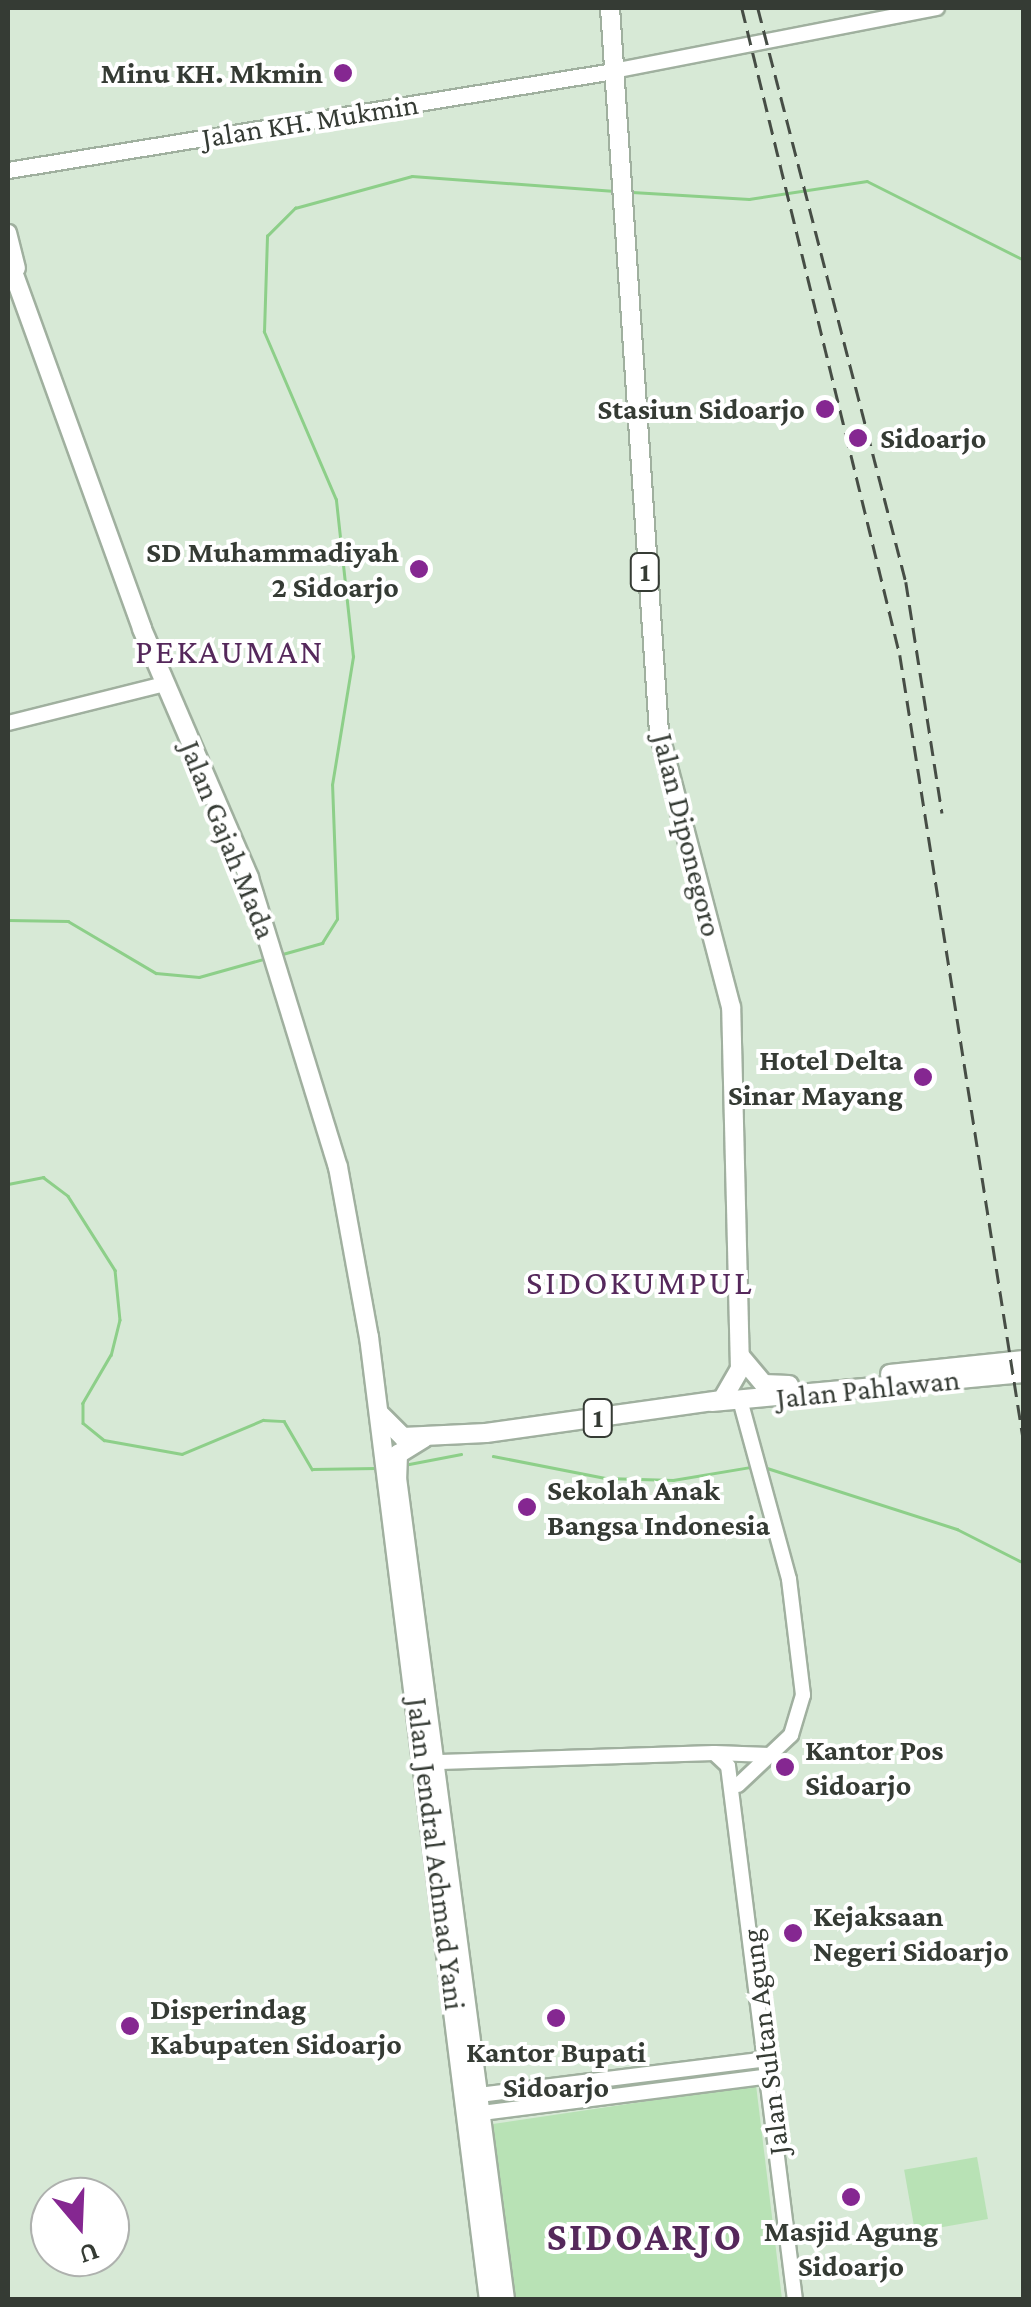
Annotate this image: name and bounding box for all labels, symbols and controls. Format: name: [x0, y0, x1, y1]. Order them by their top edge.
place label: Minu KH. Mkmin: [101, 55, 323, 91]
marker: Minu KH. Mkmin: [332, 62, 354, 84]
street label: Jalan KH. Mukmin: [199, 86, 421, 156]
place label: Stasiun Sidoarjo: [597, 391, 805, 427]
marker: Stasiun Sidoarjo: [814, 398, 836, 420]
place label: Sidoarjo: [880, 420, 986, 456]
marker: Sidoarjo: [845, 425, 871, 451]
place label: SD Muhammadiyah 2 Sidoarjo: [146, 534, 399, 604]
road number: 1: [628, 549, 662, 595]
marker: SD Muhammadiyah 2 Sidoarjo: [408, 558, 430, 580]
district label: PEKAUMAN: [135, 631, 325, 673]
street label: Jalan Diponegoro: [644, 730, 730, 940]
street label: Jalan Gajah Mada: [172, 736, 284, 944]
place label: Hotel Delta Sinar Mayang: [728, 1042, 903, 1112]
marker: Hotel Delta Sinar Mayang: [912, 1066, 934, 1088]
district label: SIDOKUMPUL: [526, 1262, 754, 1304]
street label: Jalan Pahlawan: [774, 1361, 962, 1417]
road number: 1: [580, 1395, 616, 1441]
place label: Sekolah Anak Bangsa Indonesia: [547, 1472, 770, 1542]
marker: Sekolah Anak Bangsa Indonesia: [516, 1496, 538, 1518]
street label: Jalan Jendral Achmad Yani: [399, 1696, 473, 2012]
place label: Kantor Pos Sidoarjo: [805, 1732, 943, 1802]
marker: Kantor Pos Sidoarjo: [774, 1756, 796, 1778]
place label: Kejaksaan Negeri Sidoarjo: [813, 1898, 1009, 1968]
marker: Kejaksaan Negeri Sidoarjo: [782, 1922, 804, 1944]
street label: Jalan Sultan Agung: [733, 1927, 797, 2157]
place label: Disperindag Kabupaten Sidoarjo: [150, 1991, 402, 2062]
marker: Kantor Bupati Sidoarjo: [545, 2007, 567, 2029]
marker: Disperindag Kabupaten Sidoarjo: [119, 2015, 141, 2037]
place label: Kantor Bupati Sidoarjo: [466, 2034, 646, 2104]
north arrow: [30, 2177, 130, 2277]
marker: Masjid Agung Sidoarjo: [840, 2186, 862, 2208]
district label: SIDOARJO: [546, 2213, 744, 2261]
place label: Masjid Agung Sidoarjo: [764, 2213, 938, 2284]
text: U: [75, 2236, 103, 2272]

